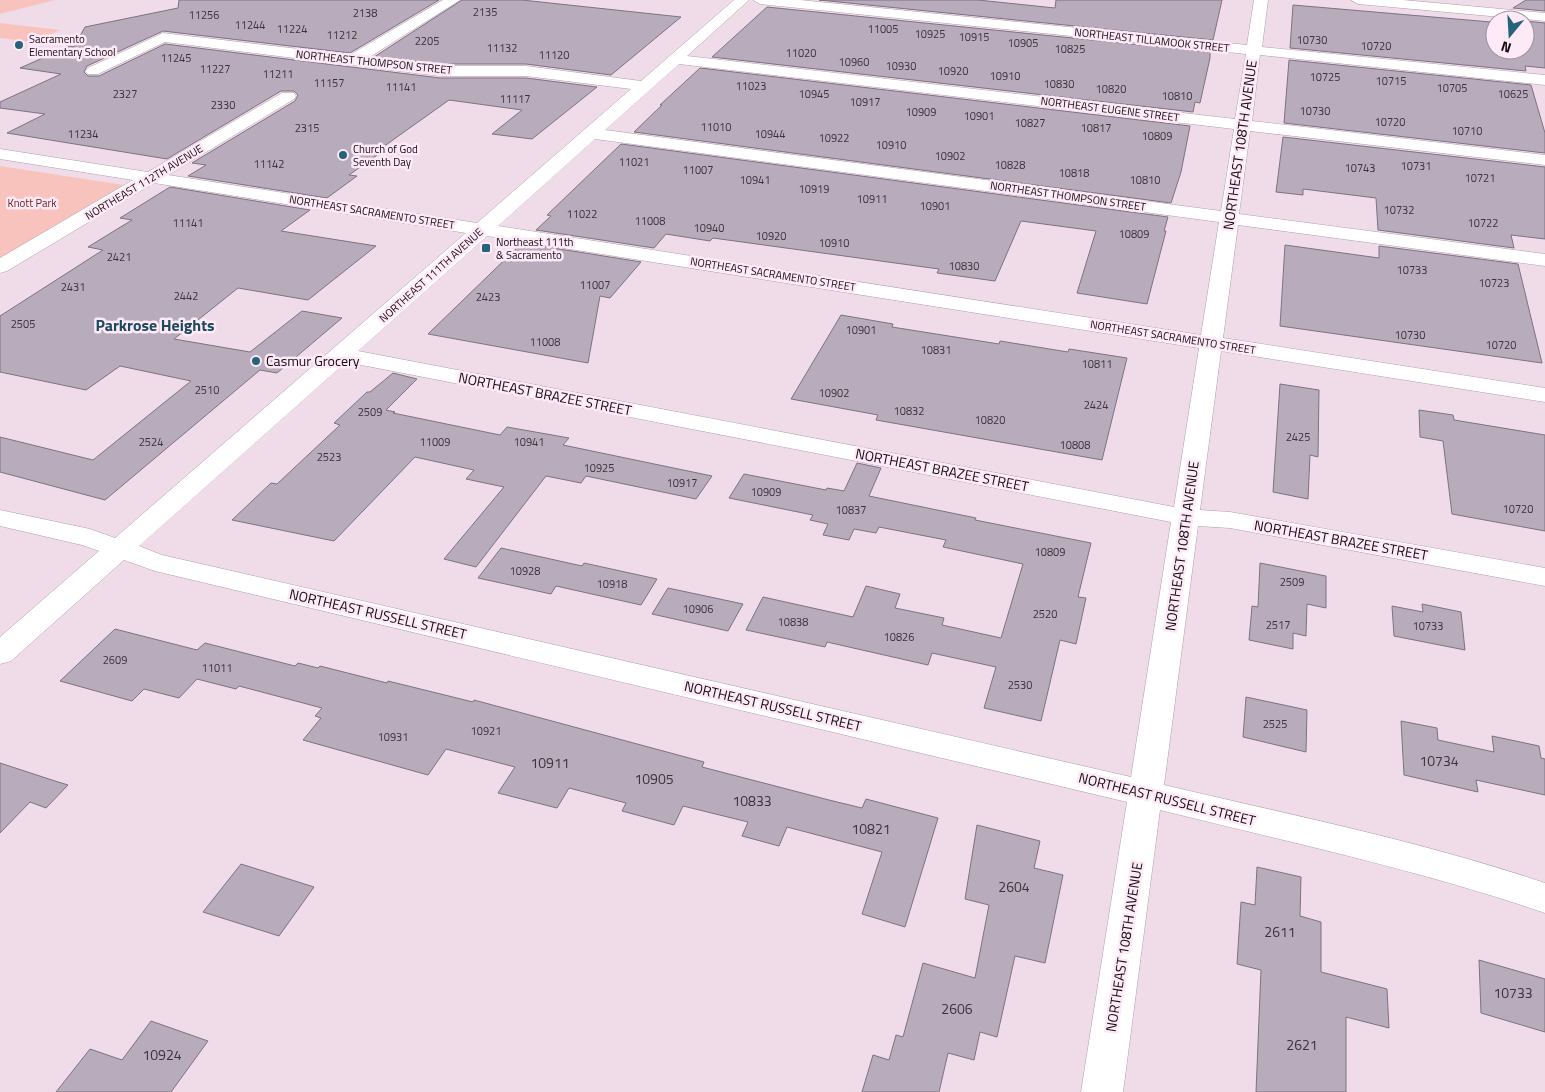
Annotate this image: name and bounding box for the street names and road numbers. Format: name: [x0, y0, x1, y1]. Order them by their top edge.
street label: NORTHEAST TILLAMOOK STREET: [1074, 24, 1231, 56]
street label: NORTHEAST THOMPSON STREET: [295, 46, 453, 78]
street label: NORTHEAST 108TH AVENUE: [1217, 58, 1262, 231]
street label: NORTHEAST EUGENE STREET: [1040, 93, 1181, 125]
street label: NORTHEAST 112TH AVENUE: [82, 140, 206, 224]
street label: NORTHEAST THOMPSON STREET: [989, 177, 1147, 215]
street label: NORTHEAST SACRAMENTO STREET: [288, 191, 456, 233]
street label: NORTHEAST 111TH AVENUE: [376, 224, 486, 326]
street label: NORTHEAST SACRAMENTO STREET: [689, 253, 857, 295]
street label: NORTHEAST SACRAMENTO STREET: [1089, 316, 1257, 358]
street label: NORTHEAST BRAZEE STREET: [457, 366, 634, 421]
street label: NORTHEAST BRAZEE STREET: [854, 442, 1031, 497]
street label: NORTHEAST 108TH AVENUE: [1159, 459, 1204, 632]
street label: NORTHEAST BRAZEE STREET: [1253, 514, 1430, 565]
street label: NORTHEAST RUSSELL STREET: [287, 583, 470, 644]
street label: NORTHEAST RUSSELL STREET: [682, 675, 865, 736]
street label: NORTHEAST RUSSELL STREET: [1077, 766, 1258, 831]
street label: NORTHEAST 108TH AVENUE: [1100, 860, 1147, 1033]

